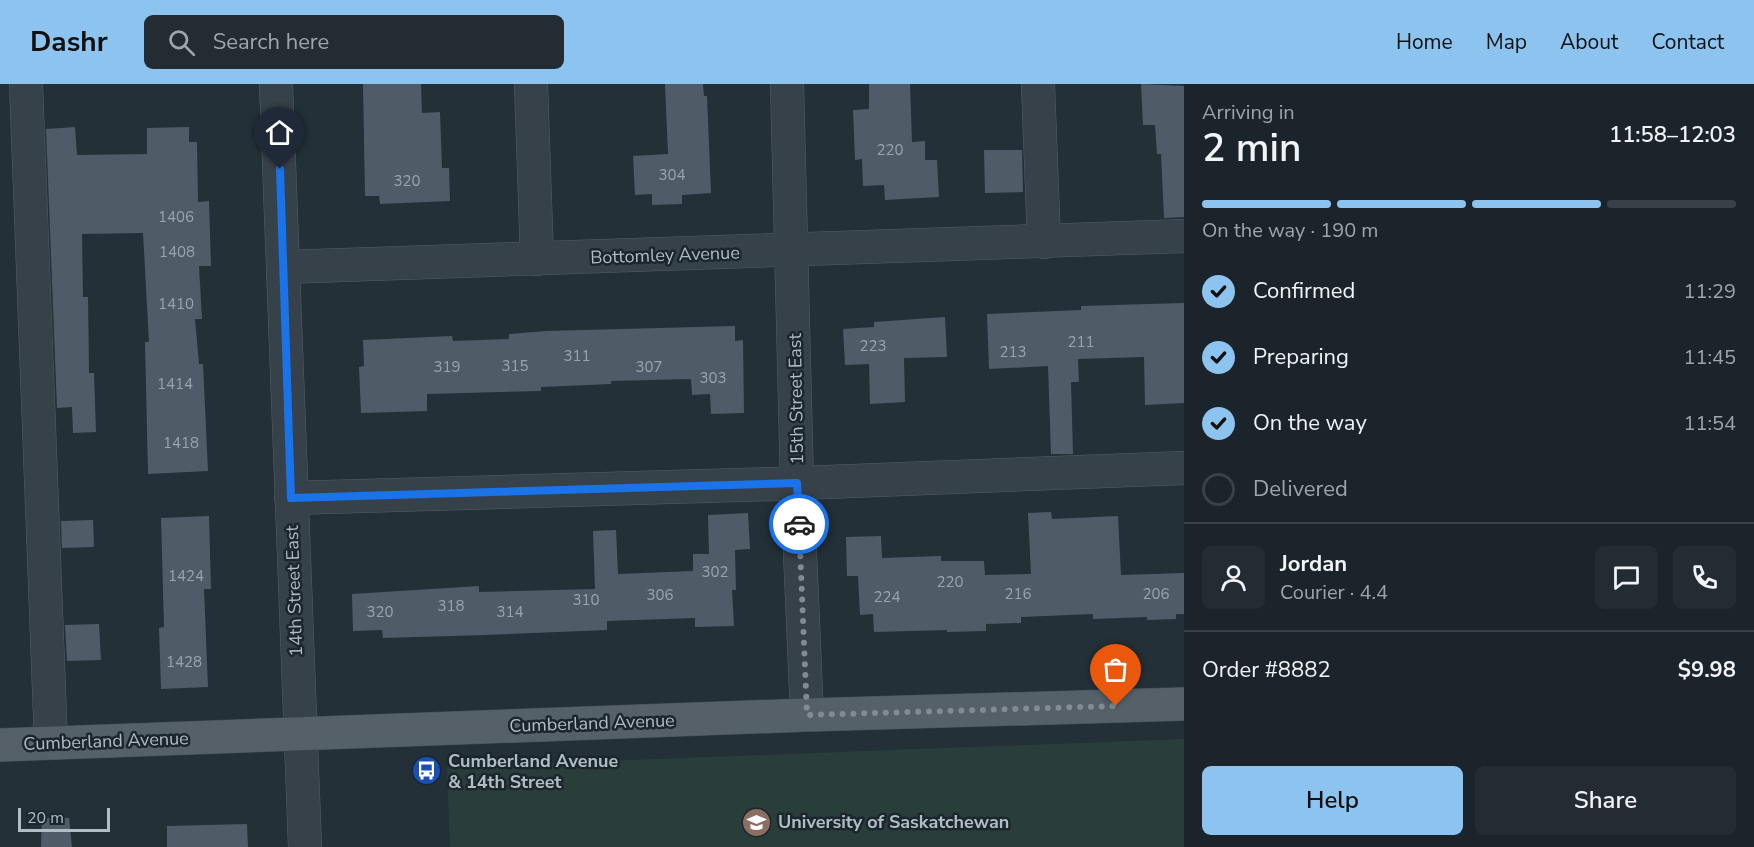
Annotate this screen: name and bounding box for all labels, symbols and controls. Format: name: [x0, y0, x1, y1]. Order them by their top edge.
search box: [144, 15, 564, 69]
text: Dashr: [30, 23, 108, 61]
icon: search: [165, 26, 198, 59]
text: Search here: [213, 27, 329, 57]
text: Home: [1396, 28, 1453, 56]
text: Map: [1486, 28, 1527, 56]
text: About: [1560, 28, 1618, 56]
text: Contact: [1651, 28, 1724, 56]
text: Arriving in: [1202, 99, 1295, 126]
pin: [254, 107, 305, 169]
icon: home: [263, 116, 296, 149]
text: 11:58–12:03: [1609, 120, 1736, 150]
text: 2 min: [1202, 122, 1301, 175]
house number: 220: [876, 140, 904, 160]
house number: 304: [658, 165, 686, 185]
house number: 320: [393, 171, 421, 191]
house number: 1406: [158, 207, 194, 227]
text: On the way · 190 m: [1202, 217, 1378, 244]
street label: Bottomley Avenue: [590, 240, 740, 270]
house number: 1408: [159, 242, 195, 262]
icon: check: [1202, 275, 1235, 308]
text: Confirmed: [1253, 276, 1355, 306]
text: 11:29: [1683, 278, 1736, 305]
house number: 1410: [158, 294, 194, 314]
street label: 15th Street East: [783, 332, 809, 465]
house number: 211: [1067, 332, 1095, 352]
house number: 223: [859, 336, 887, 356]
icon: check: [1202, 341, 1235, 374]
house number: 213: [999, 342, 1027, 362]
text: Preparing: [1253, 342, 1349, 372]
text: 11:45: [1683, 344, 1736, 371]
house number: 311: [563, 346, 591, 366]
house number: 315: [501, 356, 529, 376]
house number: 319: [433, 357, 461, 377]
house number: 307: [635, 357, 663, 377]
house number: 303: [699, 368, 727, 388]
house number: 1414: [157, 374, 193, 394]
icon: check: [1202, 407, 1235, 440]
text: On the way: [1253, 408, 1367, 438]
text: 11:54: [1683, 410, 1736, 437]
house number: 1418: [163, 433, 199, 453]
text: Delivered: [1253, 474, 1348, 504]
courier: [769, 494, 829, 554]
icon: car: [783, 508, 816, 541]
street label: 14th Street East: [280, 524, 308, 657]
button: person: [1202, 546, 1265, 609]
button: chat: [1595, 546, 1658, 609]
button: phone: [1673, 546, 1736, 609]
text: Jordan: [1280, 549, 1347, 579]
house number: 302: [701, 562, 729, 582]
house number: 1424: [168, 566, 204, 586]
house number: 220: [936, 572, 964, 592]
text: Courier · 4.4: [1280, 579, 1388, 606]
house number: 216: [1004, 584, 1032, 604]
house number: 206: [1142, 584, 1170, 604]
house number: 306: [646, 585, 674, 605]
house number: 224: [873, 587, 901, 607]
house number: 310: [572, 590, 600, 610]
house number: 318: [437, 596, 465, 616]
house number: 320: [366, 602, 394, 622]
house number: 314: [496, 602, 524, 622]
pin: [1090, 644, 1141, 706]
house number: 1428: [166, 652, 202, 672]
icon: bag: [1099, 653, 1132, 686]
text: Order #8882: [1202, 655, 1331, 685]
text: $9.98: [1678, 655, 1736, 685]
street label: Cumberland Avenue: [509, 708, 675, 738]
street label: Cumberland Avenue: [23, 726, 189, 756]
place label: Cumberland Avenue & 14th Street: [448, 749, 618, 794]
bus stop icon: Cumberland Avenue & 14th Street: [411, 755, 443, 787]
button: Help: [1202, 766, 1463, 835]
button: Share: [1475, 766, 1736, 835]
scale bar: [18, 805, 110, 832]
school or university icon: University of Saskatchewan: [741, 806, 773, 838]
text: 20 m: [27, 807, 64, 829]
place label: University of Saskatchewan: [778, 810, 1009, 834]

